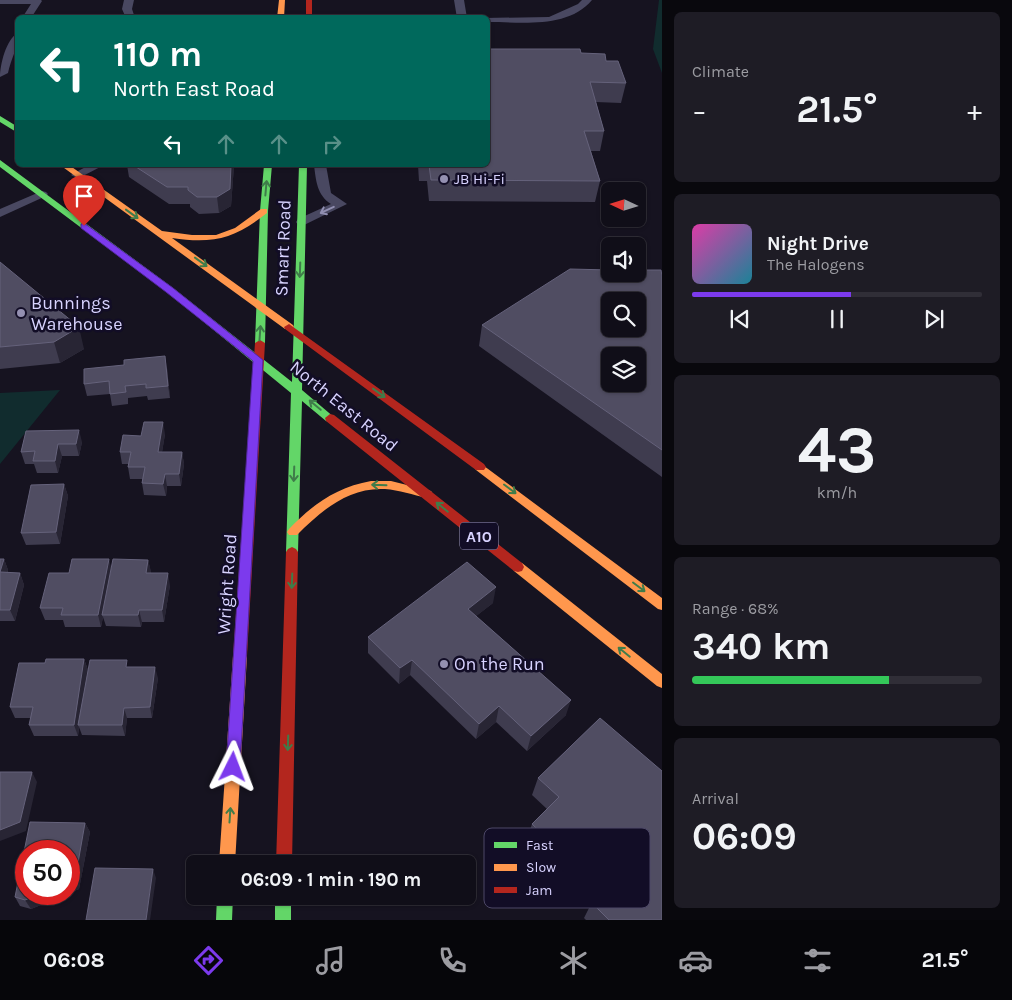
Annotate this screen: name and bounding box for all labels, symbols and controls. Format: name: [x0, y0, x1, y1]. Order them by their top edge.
text: 110 m: [113, 34, 202, 75]
icon: left: [30, 35, 95, 100]
text: Climate: [692, 62, 749, 81]
text: North East Road: [113, 76, 275, 102]
text: 21.5°: [796, 87, 878, 132]
text: −: [692, 94, 707, 127]
text: +: [967, 94, 982, 127]
icon: left: [159, 130, 187, 158]
icon: ahead: [212, 130, 240, 158]
icon: ahead: [265, 130, 293, 158]
icon: right: [318, 130, 346, 158]
place label: JB Hi-Fi: [454, 170, 505, 188]
marker: JB Hi-Fi: [438, 173, 450, 185]
pin: [63, 175, 105, 226]
one-way arrow: [261, 180, 271, 196]
icon: arrive: [70, 182, 98, 210]
north arrow: [601, 182, 646, 228]
map controls: [601, 182, 646, 392]
street label: Smart Road: [270, 199, 296, 297]
one-way arrow: [320, 205, 335, 215]
one-way arrow: [125, 209, 138, 220]
text: Night Drive: [767, 233, 869, 255]
button: sound: [601, 237, 646, 282]
text: The Halogens: [767, 255, 865, 274]
one-way arrow: [194, 256, 208, 267]
one-way arrow: [295, 262, 305, 278]
place label: Bunnings Warehouse: [31, 292, 122, 335]
button: search: [601, 292, 646, 337]
icon: previous: [726, 305, 754, 333]
icon: pause: [823, 305, 851, 333]
icon: next: [920, 305, 948, 333]
marker: Bunnings Warehouse: [15, 307, 27, 319]
one-way arrow: [255, 325, 265, 341]
button: layers: [601, 347, 646, 392]
street label: North East Road: [286, 356, 402, 456]
one-way arrow: [372, 387, 385, 398]
one-way arrow: [309, 400, 322, 411]
text: 43: [797, 412, 877, 488]
one-way arrow: [290, 465, 299, 481]
one-way arrow: [372, 481, 388, 490]
text: km/h: [817, 483, 857, 502]
one-way arrow: [503, 484, 517, 494]
one-way arrow: [436, 501, 449, 512]
road number: A10: [460, 522, 498, 550]
street label: Wright Road: [213, 533, 241, 635]
one-way arrow: [287, 572, 297, 589]
one-way arrow: [632, 582, 645, 593]
text: Range · 68%: [692, 599, 779, 618]
text: 340 km: [692, 624, 830, 669]
one-way arrow: [618, 646, 631, 657]
place label: On the Run: [454, 653, 545, 675]
marker: On the Run: [438, 658, 450, 670]
one-way arrow: [283, 735, 292, 751]
position arrow: [206, 740, 258, 792]
text: Arrival: [692, 789, 739, 808]
one-way arrow: [226, 807, 235, 823]
text: 06:09: [692, 814, 797, 859]
legend: [484, 828, 650, 908]
text: Fast: [526, 837, 553, 854]
speed limit sign: 50: [15, 840, 80, 905]
text: Slow: [526, 859, 556, 876]
text: 06:09 · 1 min · 190 m: [241, 869, 421, 891]
text: Jam: [526, 882, 552, 899]
icon: directions: [191, 943, 226, 978]
icon: music: [313, 943, 348, 978]
icon: phone: [435, 943, 470, 978]
icon: climate: [556, 943, 591, 978]
icon: car: [678, 943, 713, 978]
icon: filters: [800, 943, 835, 978]
text: 06:08: [43, 947, 105, 973]
text: 21.5°: [921, 947, 969, 973]

